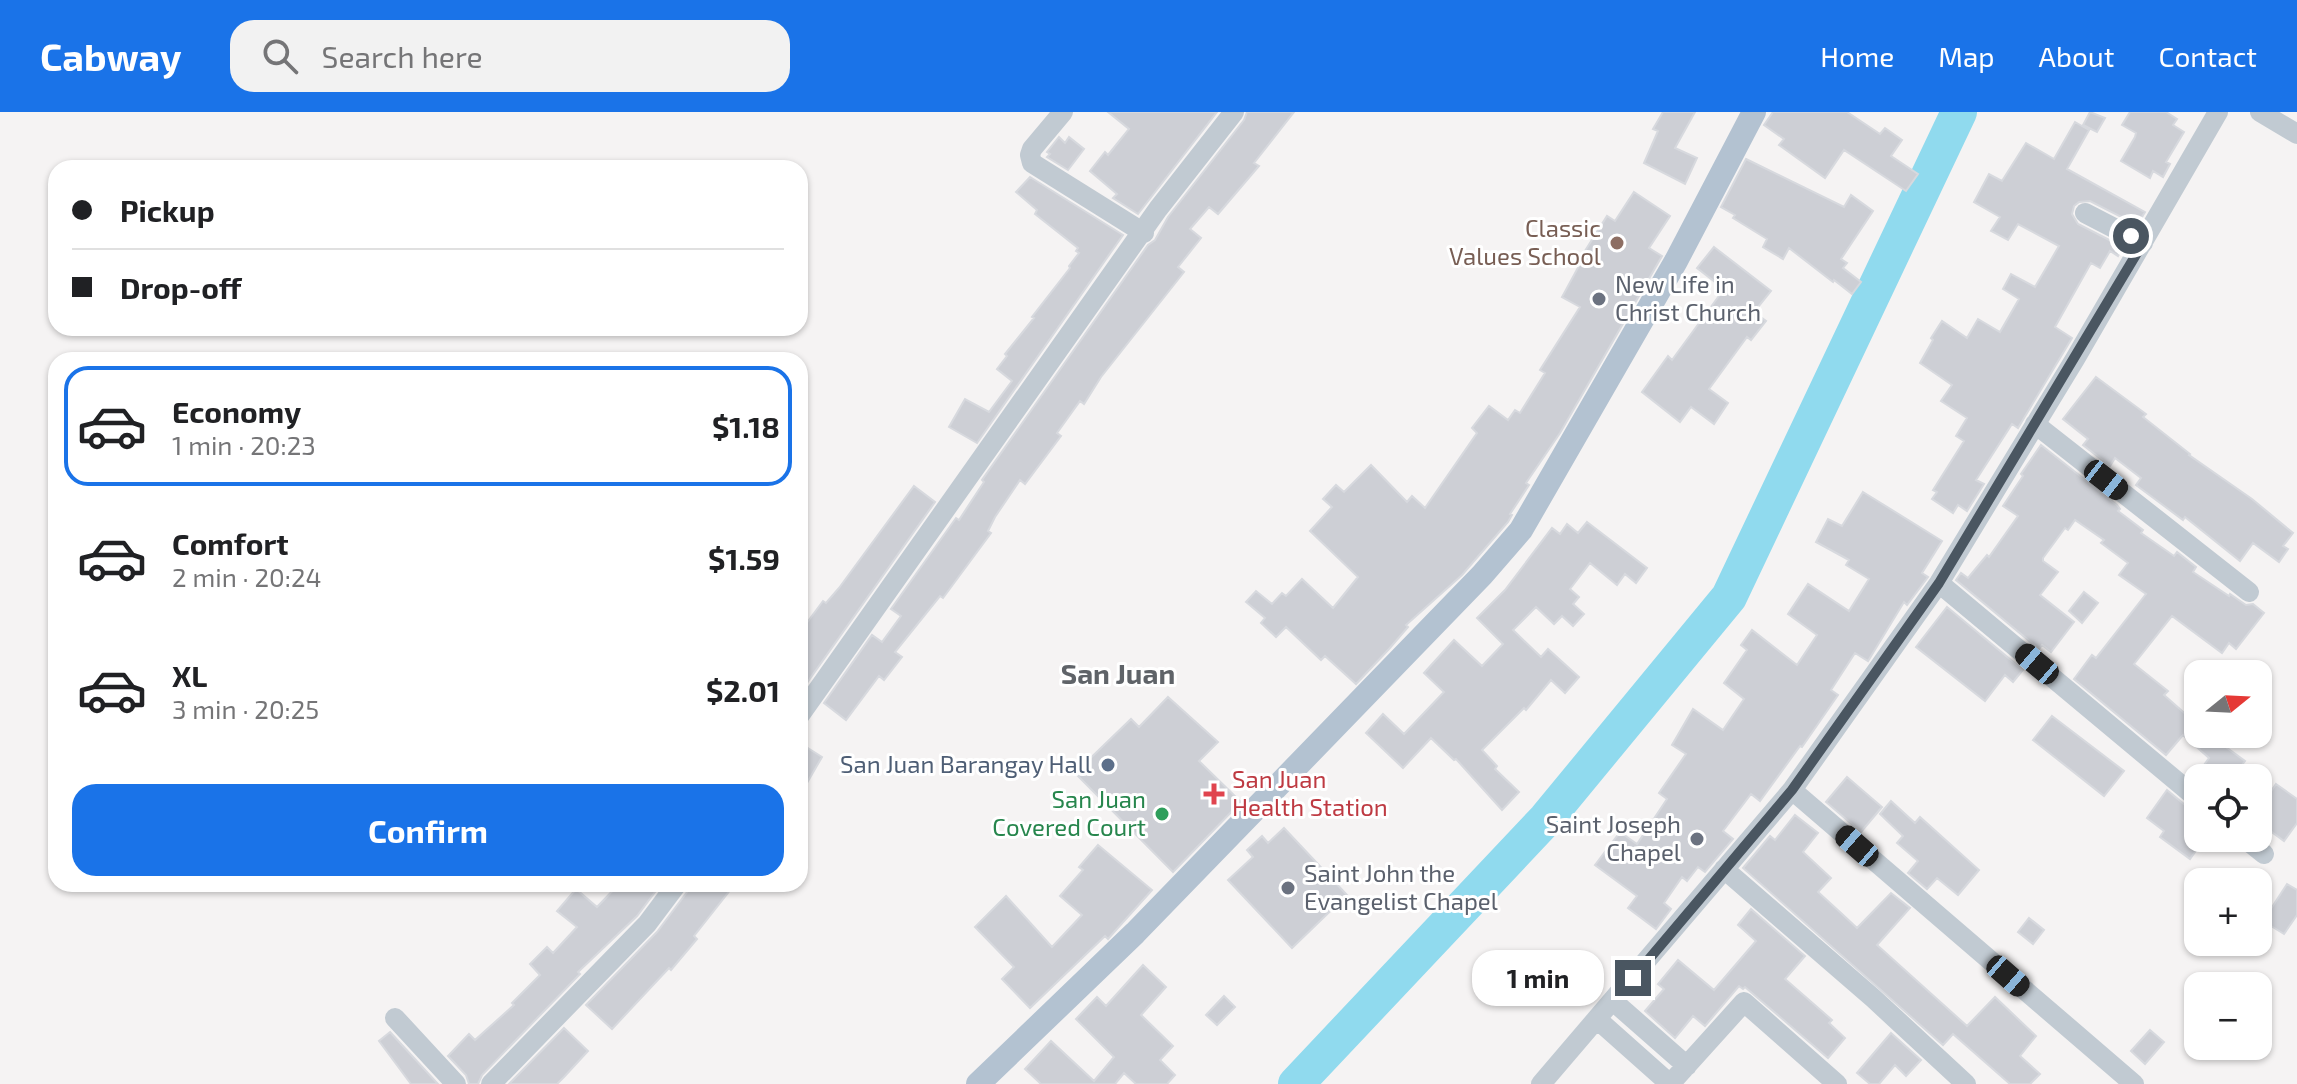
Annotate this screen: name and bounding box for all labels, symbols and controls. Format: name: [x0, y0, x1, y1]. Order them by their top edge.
search box: [230, 20, 790, 92]
text: Cabway: [40, 33, 182, 79]
icon: search: [258, 34, 302, 78]
text: Search here: [322, 38, 483, 74]
text: Home: [1820, 39, 1894, 73]
text: Map: [1938, 39, 1995, 73]
text: About: [2039, 39, 2114, 73]
text: Contact: [2158, 39, 2257, 73]
text: Pickup: [120, 192, 215, 228]
place label: Classic Values School: [1449, 213, 1601, 270]
route start: [2113, 218, 2149, 254]
marker: Classic Values School: [1608, 234, 1626, 252]
text: Drop-off: [120, 269, 242, 305]
place label: New Life in Christ Church: [1615, 269, 1761, 326]
marker: New Life in Christ Church: [1590, 290, 1608, 308]
icon: car: [76, 390, 148, 462]
text: Economy: [172, 393, 301, 429]
text: $1.18: [712, 408, 780, 444]
text: 1 min · 20:23: [172, 429, 316, 460]
car: [2080, 456, 2132, 504]
icon: car: [76, 522, 148, 594]
text: Comfort: [172, 525, 289, 561]
text: $1.59: [708, 540, 780, 576]
text: 2 min · 20:24: [172, 561, 322, 592]
car: [2011, 639, 2063, 689]
icon: car: [76, 654, 148, 726]
district label: San Juan: [1061, 656, 1175, 690]
text: XL: [172, 657, 207, 693]
north arrow: [2184, 660, 2272, 748]
map controls: [2184, 660, 2272, 1060]
text: $2.01: [706, 672, 780, 708]
text: 3 min · 20:25: [172, 693, 319, 724]
place label: San Juan Barangay Hall: [840, 749, 1092, 778]
marker: San Juan Barangay Hall: [1099, 756, 1117, 774]
place label: San Juan Health Station: [1232, 764, 1388, 821]
button: locate: [2184, 764, 2272, 852]
marker: San Juan Health Station: [1203, 783, 1225, 805]
button: Confirm: [72, 784, 784, 876]
place label: San Juan Covered Court: [992, 784, 1146, 841]
marker: San Juan Covered Court: [1153, 805, 1171, 823]
place label: Saint Joseph Chapel: [1546, 809, 1681, 866]
car: [1831, 821, 1883, 871]
marker: Saint Joseph Chapel: [1688, 830, 1706, 848]
place label: Saint John the Evangelist Chapel: [1304, 858, 1498, 915]
button: +: [2184, 868, 2272, 956]
marker: Saint John the Evangelist Chapel: [1279, 879, 1297, 897]
callout: 1 min: [1473, 950, 1605, 1006]
car: [1982, 951, 2034, 1001]
route end: [1615, 960, 1651, 996]
text: 1 min: [1507, 962, 1569, 993]
button: −: [2184, 972, 2272, 1060]

